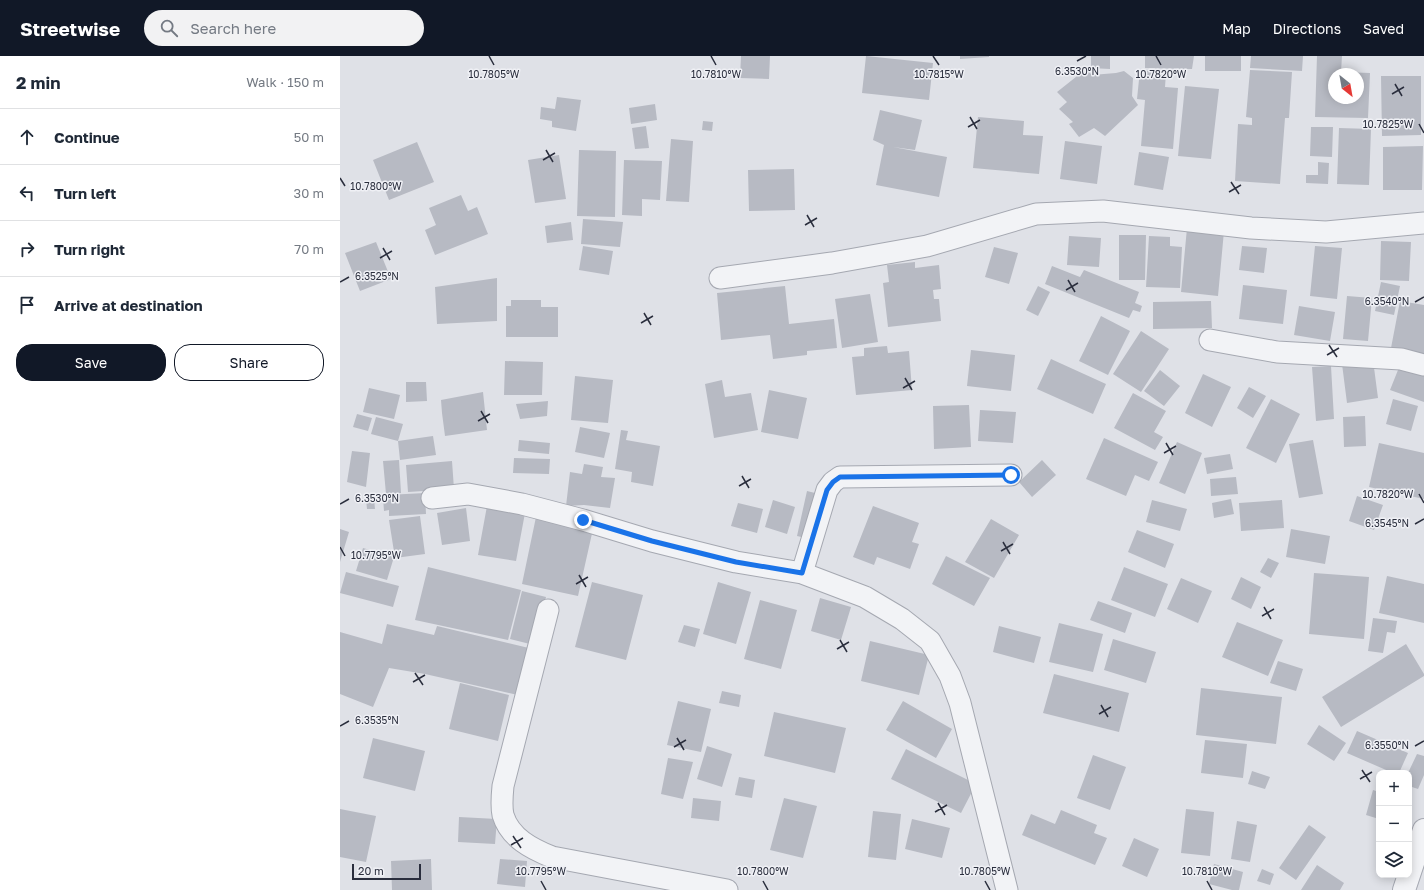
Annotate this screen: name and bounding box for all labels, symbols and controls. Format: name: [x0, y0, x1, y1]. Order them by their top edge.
search box: [144, 10, 424, 46]
text: Streetwise: [20, 17, 120, 40]
icon: search: [158, 17, 180, 39]
text: Search here: [190, 19, 276, 37]
text: Map: [1222, 20, 1251, 37]
text: Directions: [1273, 20, 1341, 37]
text: Saved: [1363, 20, 1404, 37]
text: 6.3530°N: [1055, 65, 1099, 77]
text: 10.7805°W: [469, 68, 520, 80]
text: 10.7810°W: [691, 68, 741, 80]
text: 10.7815°W: [914, 68, 964, 80]
text: 10.7820°W: [1136, 68, 1187, 80]
north arrow: [1328, 68, 1364, 104]
text: 2 min: [16, 72, 60, 93]
text: Walk · 150 m: [246, 74, 324, 90]
text: 10.7825°W: [1363, 118, 1414, 130]
icon: ahead: [16, 126, 38, 148]
text: Continue: [54, 128, 120, 146]
text: 50 m: [294, 129, 324, 145]
text: 10.7800°W: [350, 180, 402, 192]
icon: left: [16, 182, 38, 204]
text: Turn left: [54, 184, 116, 202]
text: 30 m: [294, 185, 324, 201]
icon: right: [16, 238, 38, 260]
text: Turn right: [54, 240, 125, 258]
text: 70 m: [294, 241, 324, 257]
text: 6.3525°N: [355, 270, 399, 282]
icon: arrive: [16, 294, 38, 316]
text: 6.3540°N: [1365, 295, 1409, 307]
text: Arrive at destination: [54, 296, 203, 314]
button: Save: [16, 344, 166, 381]
button: Share: [174, 344, 324, 381]
route start: [1002, 466, 1020, 484]
text: 10.7820°W: [1363, 488, 1414, 500]
text: 6.3530°N: [355, 492, 399, 504]
route end: [574, 511, 592, 529]
text: 6.3545°N: [1365, 517, 1409, 529]
text: 10.7795°W: [351, 549, 401, 561]
text: 6.3535°N: [355, 714, 399, 726]
text: 6.3550°N: [1365, 739, 1409, 751]
map controls: [1376, 770, 1412, 878]
button: +: [1376, 770, 1412, 806]
button: −: [1376, 806, 1412, 842]
button: layers: [1376, 842, 1412, 878]
scale bar: [352, 862, 421, 881]
text: 20 m: [358, 864, 384, 877]
text: 10.7795°W: [516, 865, 566, 877]
text: 10.7800°W: [737, 865, 789, 877]
text: 10.7805°W: [960, 865, 1011, 877]
text: 10.7810°W: [1182, 865, 1232, 877]

